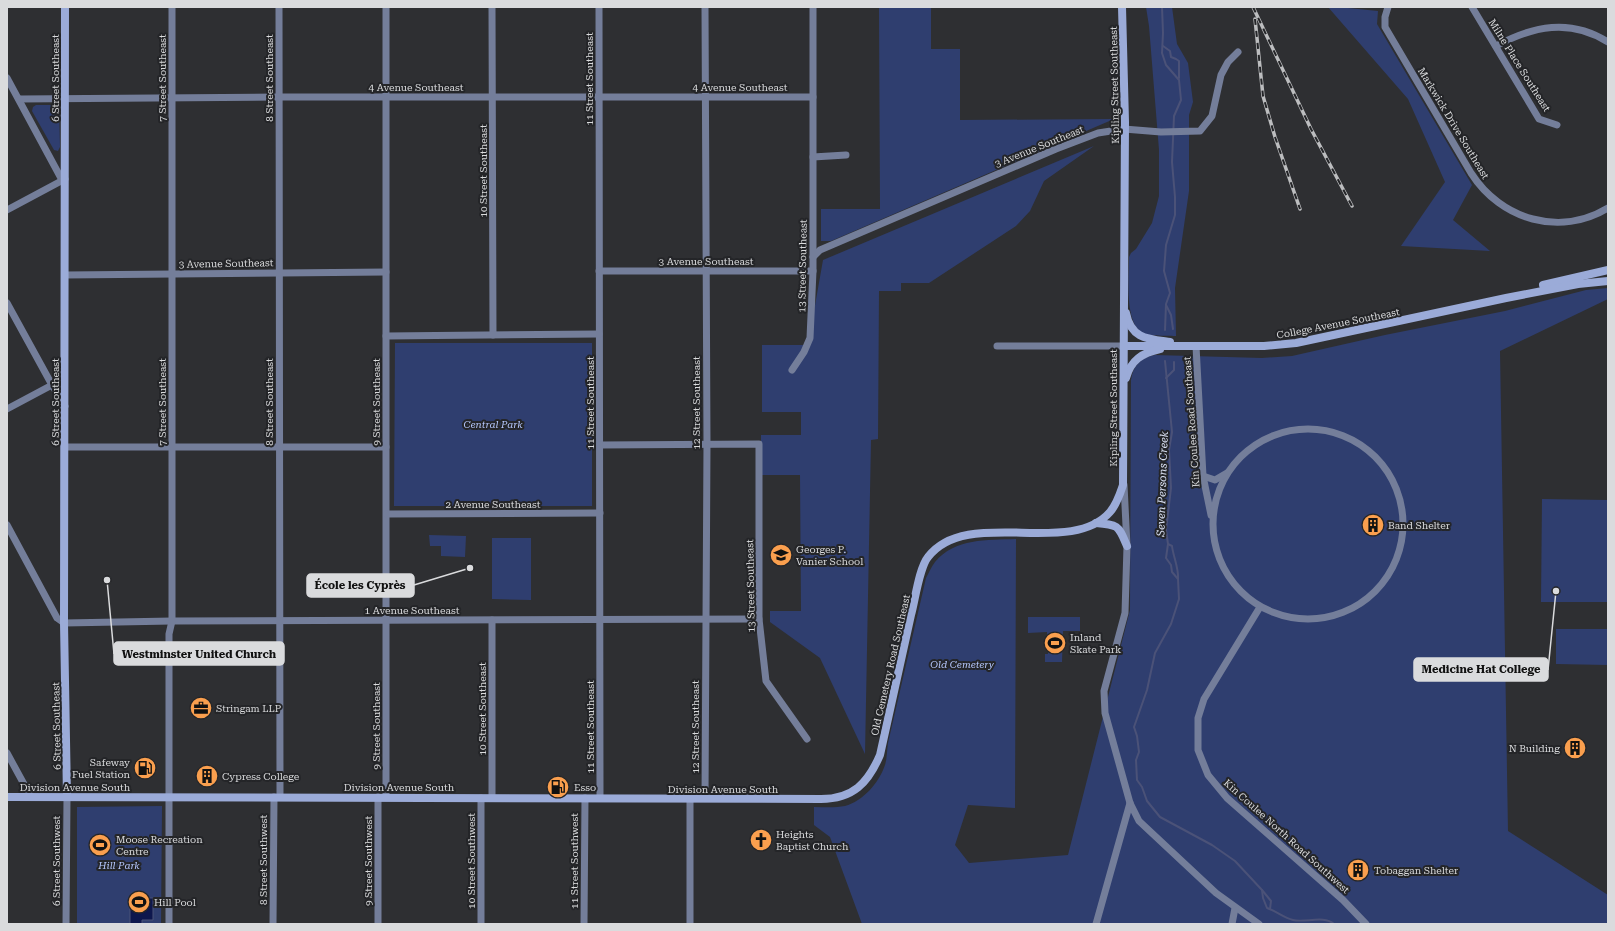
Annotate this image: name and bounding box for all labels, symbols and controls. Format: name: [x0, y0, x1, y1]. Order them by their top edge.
street label: Milne Place Southeast: [1487, 17, 1553, 114]
street label: Kipling Street Southeast: [1108, 26, 1121, 144]
street label: 11 Street Southeast: [584, 32, 595, 126]
street label: 6 Street Southeast: [50, 34, 61, 122]
street label: 7 Street Southeast: [157, 34, 168, 122]
street label: 8 Street Southeast: [264, 34, 275, 122]
street label: Markwick Drive Southeast: [1416, 66, 1491, 181]
street label: 4 Avenue Southeast: [369, 82, 464, 93]
street label: 4 Avenue Southeast: [693, 82, 788, 93]
street label: 10 Street Southeast: [478, 124, 489, 218]
street label: 3 Avenue Southeast: [993, 124, 1085, 169]
street label: 13 Street Southeast: [796, 219, 809, 313]
street label: 3 Avenue Southeast: [659, 256, 754, 267]
street label: 3 Avenue Southeast: [179, 257, 274, 270]
street label: College Avenue Southeast: [1276, 306, 1401, 341]
street label: Kipling Street Southeast: [1108, 349, 1119, 467]
street label: 11 Street Southeast: [585, 356, 596, 450]
street label: 12 Street Southeast: [691, 356, 702, 450]
street label: Kin Coulee Road Southeast: [1181, 356, 1202, 488]
street label: 6 Street Southeast: [50, 358, 61, 446]
street label: 7 Street Southeast: [157, 358, 168, 446]
street label: 8 Street Southeast: [264, 358, 275, 446]
street label: 9 Street Southeast: [371, 358, 382, 446]
park label: Central Park: [463, 419, 523, 430]
water label: Seven Persons Creek: [1154, 431, 1171, 538]
street label: 2 Avenue Southeast: [446, 499, 541, 510]
building icon: Band Shelter: [1360, 512, 1386, 538]
place label: Band Shelter: [1388, 520, 1450, 531]
street label: 13 Street Southeast: [744, 539, 757, 633]
school or university icon: Georges P. Vanier School: [768, 542, 794, 568]
place label: Georges P. Vanier School: [796, 544, 863, 567]
callout: École les Cyprès: [307, 574, 414, 597]
text: École les Cyprès: [314, 578, 406, 592]
street label: Old Cemetery Road Southeast: [869, 593, 912, 737]
street label: 1 Avenue Southeast: [365, 605, 460, 616]
sports icon: Inland Skate Park: [1042, 630, 1068, 656]
place label: Inland Skate Park: [1070, 632, 1122, 655]
callout: Westminster United Church: [114, 642, 284, 665]
text: Westminster United Church: [122, 648, 277, 661]
callout: Medicine Hat College: [1414, 658, 1548, 681]
park label: Old Cemetery: [930, 659, 995, 670]
street label: 10 Street Southeast: [477, 662, 488, 756]
text: Medicine Hat College: [1422, 663, 1541, 676]
street label: 11 Street Southeast: [585, 680, 596, 774]
street label: 12 Street Southeast: [690, 680, 701, 774]
street label: 6 Street Southeast: [50, 682, 63, 770]
street label: 9 Street Southeast: [371, 682, 382, 770]
office icon: Stringam LLP: [188, 695, 214, 721]
place label: Stringam LLP: [216, 703, 282, 714]
building icon: N Building: [1562, 735, 1588, 761]
place label: N Building: [1509, 743, 1560, 754]
fuel station icon: Safeway Fuel Station: [132, 755, 158, 781]
place label: Safeway Fuel Station: [72, 757, 131, 780]
building icon: Cypress College: [194, 763, 220, 789]
place label: Cypress College: [222, 771, 300, 782]
fuel station icon: Esso: [545, 774, 571, 800]
street label: Kin Coulee North Road Southwest: [1222, 777, 1352, 896]
street label: Division Avenue South: [20, 782, 131, 793]
street label: Division Avenue South: [344, 782, 455, 793]
place label: Esso: [574, 782, 596, 793]
street label: Division Avenue South: [668, 784, 779, 795]
street label: 10 Street Southwest: [466, 813, 477, 909]
street label: 11 Street Southwest: [569, 813, 580, 909]
street label: 8 Street Southwest: [258, 815, 269, 905]
street label: 6 Street Southwest: [51, 816, 62, 906]
street label: 9 Street Southwest: [363, 816, 374, 906]
church icon: Heights Baptist Church: [748, 827, 774, 853]
place label: Heights Baptist Church: [776, 829, 849, 852]
sports icon: Moose Recreation Centre: [87, 832, 113, 858]
place label: Moose Recreation Centre: [116, 834, 203, 857]
building icon: Tobaggan Shelter: [1345, 857, 1371, 883]
park label: Hill Park: [97, 860, 140, 871]
place label: Tobaggan Shelter: [1374, 865, 1458, 876]
sports icon: Hill Pool: [126, 889, 152, 915]
place label: Hill Pool: [154, 897, 196, 908]

